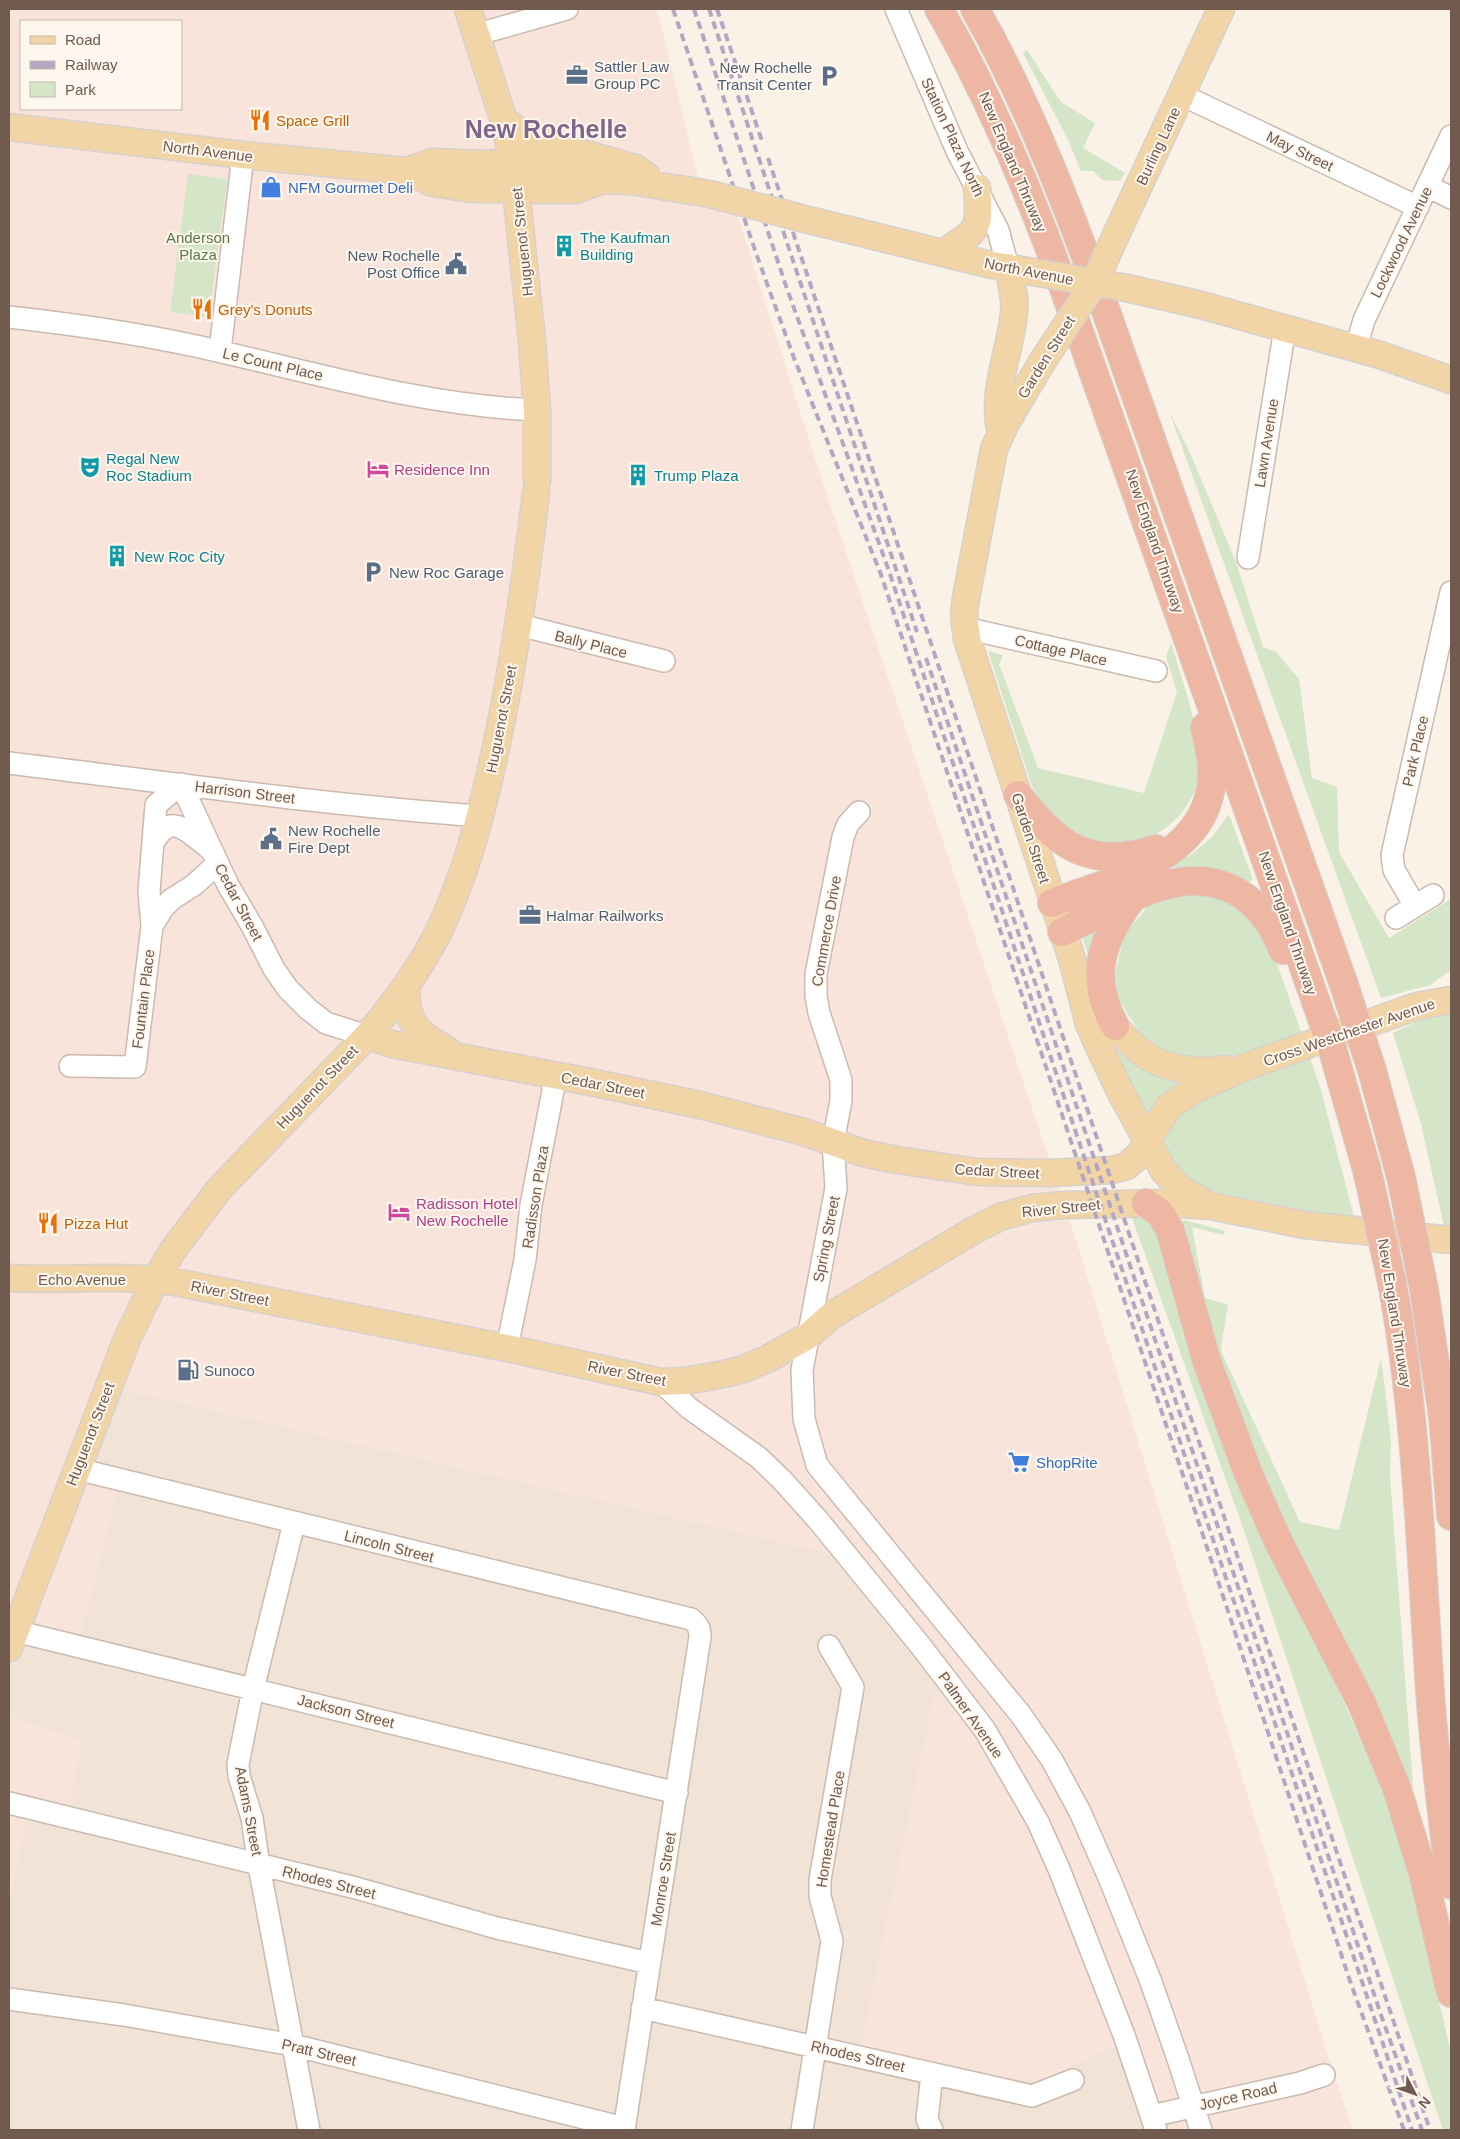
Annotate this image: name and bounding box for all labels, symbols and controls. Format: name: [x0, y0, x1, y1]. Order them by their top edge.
legend: [20, 20, 182, 110]
text: Road: [65, 31, 101, 48]
text: Railway: [65, 56, 118, 73]
place label: Sattler Law Group PC: [594, 58, 669, 92]
place label: New Rochelle Transit Center: [718, 59, 812, 93]
office icon: Sattler Law Group PC: [564, 62, 590, 88]
parking icon: New Rochelle Transit Center: [816, 63, 842, 89]
street label: Station Plaza North: [918, 75, 988, 199]
text: Park: [65, 81, 96, 98]
street label: New England Thruway: [976, 89, 1050, 235]
street label: Burling Lane: [1132, 104, 1184, 188]
restaurant icon: Space Grill: [247, 107, 273, 133]
place label: Space Grill: [276, 112, 349, 129]
district label: New Rochelle: [465, 115, 627, 143]
street label: May Street: [1264, 127, 1337, 175]
street label: North Avenue: [162, 137, 254, 165]
shop icon: NFM Gourmet Deli: [258, 174, 284, 200]
place label: NFM Gourmet Deli: [288, 179, 413, 196]
street label: Lockwood Avenue: [1367, 184, 1435, 300]
street label: Huguenot Street: [508, 186, 536, 297]
park label: Anderson Plaza: [166, 229, 230, 263]
place label: The Kaufman Building: [580, 229, 670, 263]
building icon: The Kaufman Building: [551, 233, 577, 259]
place label: New Rochelle Post Office: [347, 247, 440, 281]
public building icon: New Rochelle Post Office: [443, 251, 469, 277]
street label: North Avenue: [983, 254, 1075, 288]
restaurant icon: Grey's Donuts: [189, 296, 215, 322]
place label: Grey's Donuts: [218, 301, 313, 318]
street label: Garden Street: [1014, 312, 1079, 401]
street label: Le Count Place: [221, 344, 325, 384]
street label: Lawn Avenue: [1251, 397, 1281, 489]
place label: Regal New Roc Stadium: [106, 450, 192, 484]
theatre icon: Regal New Roc Stadium: [77, 454, 103, 480]
hotel icon: Residence Inn: [365, 456, 391, 482]
place label: Residence Inn: [394, 461, 490, 478]
building icon: Trump Plaza: [625, 462, 651, 488]
place label: Trump Plaza: [654, 467, 739, 484]
street label: New England Thruway: [1122, 467, 1188, 615]
building icon: New Roc City: [104, 543, 130, 569]
place label: New Roc City: [134, 548, 225, 565]
parking icon: New Roc Garage: [360, 559, 386, 585]
place label: New Roc Garage: [389, 564, 504, 581]
street label: Bally Place: [553, 627, 629, 661]
street label: Cottage Place: [1013, 631, 1109, 669]
street label: Huguenot Street: [482, 663, 520, 774]
street label: Park Place: [1399, 714, 1431, 788]
street label: Harrison Street: [194, 777, 297, 807]
street label: Garden Street: [1008, 791, 1054, 886]
place label: New Rochelle Fire Dept: [288, 822, 381, 856]
public building icon: New Rochelle Fire Dept: [258, 826, 284, 852]
street label: New England Thruway: [1255, 849, 1321, 997]
street label: Cedar Street: [212, 860, 267, 944]
street label: Commerce Drive: [808, 874, 844, 988]
office icon: Halmar Railworks: [517, 902, 543, 928]
place label: Halmar Railworks: [546, 907, 664, 924]
street label: Fountain Place: [128, 948, 158, 1050]
street label: Cross Westchester Avenue: [1261, 995, 1437, 1069]
street label: Huguenot Street: [273, 1041, 362, 1132]
street label: Cedar Street: [560, 1069, 647, 1102]
street label: Radisson Plaza: [518, 1144, 552, 1250]
street label: Cedar Street: [954, 1160, 1041, 1182]
street label: Spring Street: [809, 1194, 843, 1284]
place label: Radisson Hotel New Rochelle: [416, 1195, 518, 1229]
street label: River Street: [1021, 1195, 1102, 1221]
hotel icon: Radisson Hotel New Rochelle: [386, 1199, 412, 1225]
restaurant icon: Pizza Hut: [35, 1210, 61, 1236]
place label: Pizza Hut: [64, 1215, 129, 1232]
street label: New England Thruway: [1375, 1237, 1415, 1389]
street label: Echo Avenue: [38, 1271, 126, 1288]
street label: River Street: [190, 1277, 271, 1309]
fuel station icon: Sunoco: [175, 1357, 201, 1383]
street label: River Street: [587, 1357, 668, 1389]
place label: Sunoco: [204, 1362, 255, 1379]
street label: Huguenot Street: [62, 1379, 118, 1488]
supermarket icon: ShopRite: [1006, 1449, 1032, 1475]
place label: ShopRite: [1036, 1454, 1098, 1471]
street label: Lincoln Street: [342, 1527, 436, 1566]
street label: Palmer Avenue: [935, 1669, 1007, 1761]
street label: Jackson Street: [296, 1691, 397, 1731]
street label: Adams Street: [232, 1765, 266, 1858]
street label: Homestead Place: [812, 1769, 848, 1889]
street label: Monroe Street: [647, 1830, 679, 1927]
street label: Rhodes Street: [280, 1862, 378, 1902]
street label: Pratt Street: [280, 2035, 359, 2069]
street label: Rhodes Street: [809, 2037, 907, 2075]
north arrow: [1390, 2069, 1440, 2119]
street label: Joyce Road: [1197, 2079, 1279, 2113]
text: N: [1415, 2093, 1434, 2112]

